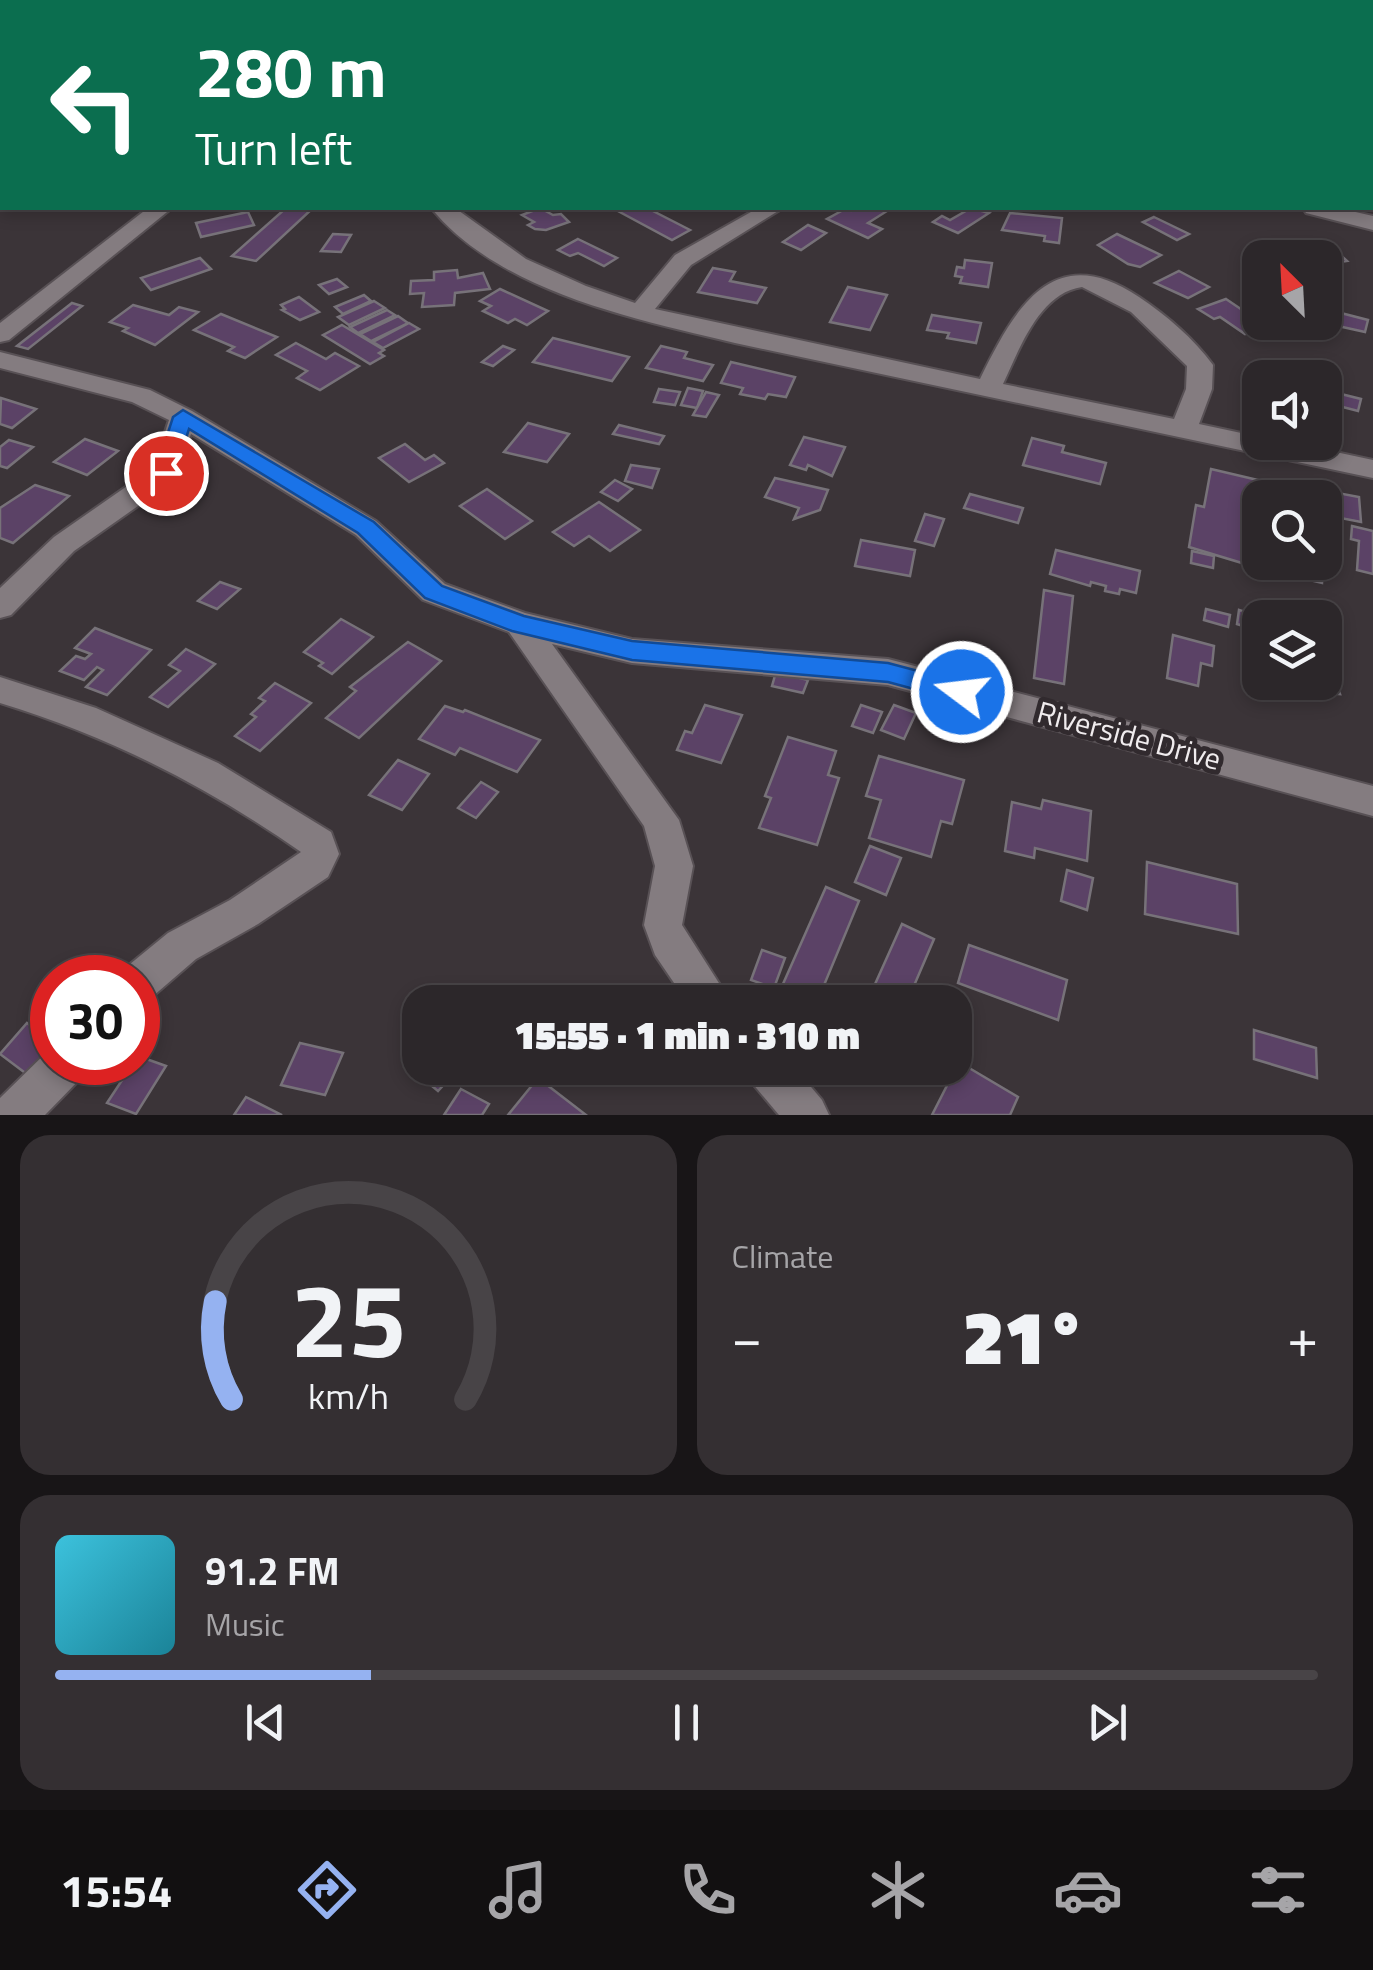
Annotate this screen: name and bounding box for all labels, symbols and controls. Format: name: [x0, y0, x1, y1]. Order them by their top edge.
text: 280 m: [195, 18, 387, 124]
icon: left: [30, 40, 160, 170]
text: Turn left: [195, 114, 352, 182]
north arrow: [1242, 240, 1342, 340]
map controls: [1242, 240, 1342, 700]
button: sound: [1242, 360, 1342, 460]
pin: [124, 431, 209, 516]
icon: arrive: [139, 446, 194, 501]
button: search: [1242, 480, 1342, 580]
button: layers: [1242, 600, 1342, 700]
position arrow: [910, 640, 1014, 744]
street label: Riverside Drive: [1032, 688, 1226, 782]
speed limit sign: 30: [30, 955, 160, 1085]
text: 15:55 · 1 min · 310 m: [514, 1006, 860, 1064]
text: Climate: [732, 1232, 833, 1280]
text: 25: [290, 1239, 406, 1397]
text: 21°: [963, 1279, 1087, 1393]
text: −: [732, 1295, 762, 1378]
text: +: [1287, 1295, 1318, 1378]
text: km/h: [308, 1368, 389, 1423]
text: 91.2 FM: [205, 1542, 340, 1600]
text: Music: [205, 1600, 285, 1648]
icon: previous: [238, 1695, 293, 1750]
icon: pause: [659, 1695, 714, 1750]
icon: next: [1080, 1695, 1135, 1750]
icon: directions: [292, 1855, 362, 1925]
icon: music: [483, 1855, 553, 1925]
icon: phone: [673, 1855, 743, 1925]
icon: climate: [863, 1855, 933, 1925]
icon: car: [1053, 1855, 1123, 1925]
icon: filters: [1243, 1855, 1313, 1925]
text: 15:54: [60, 1856, 172, 1924]

